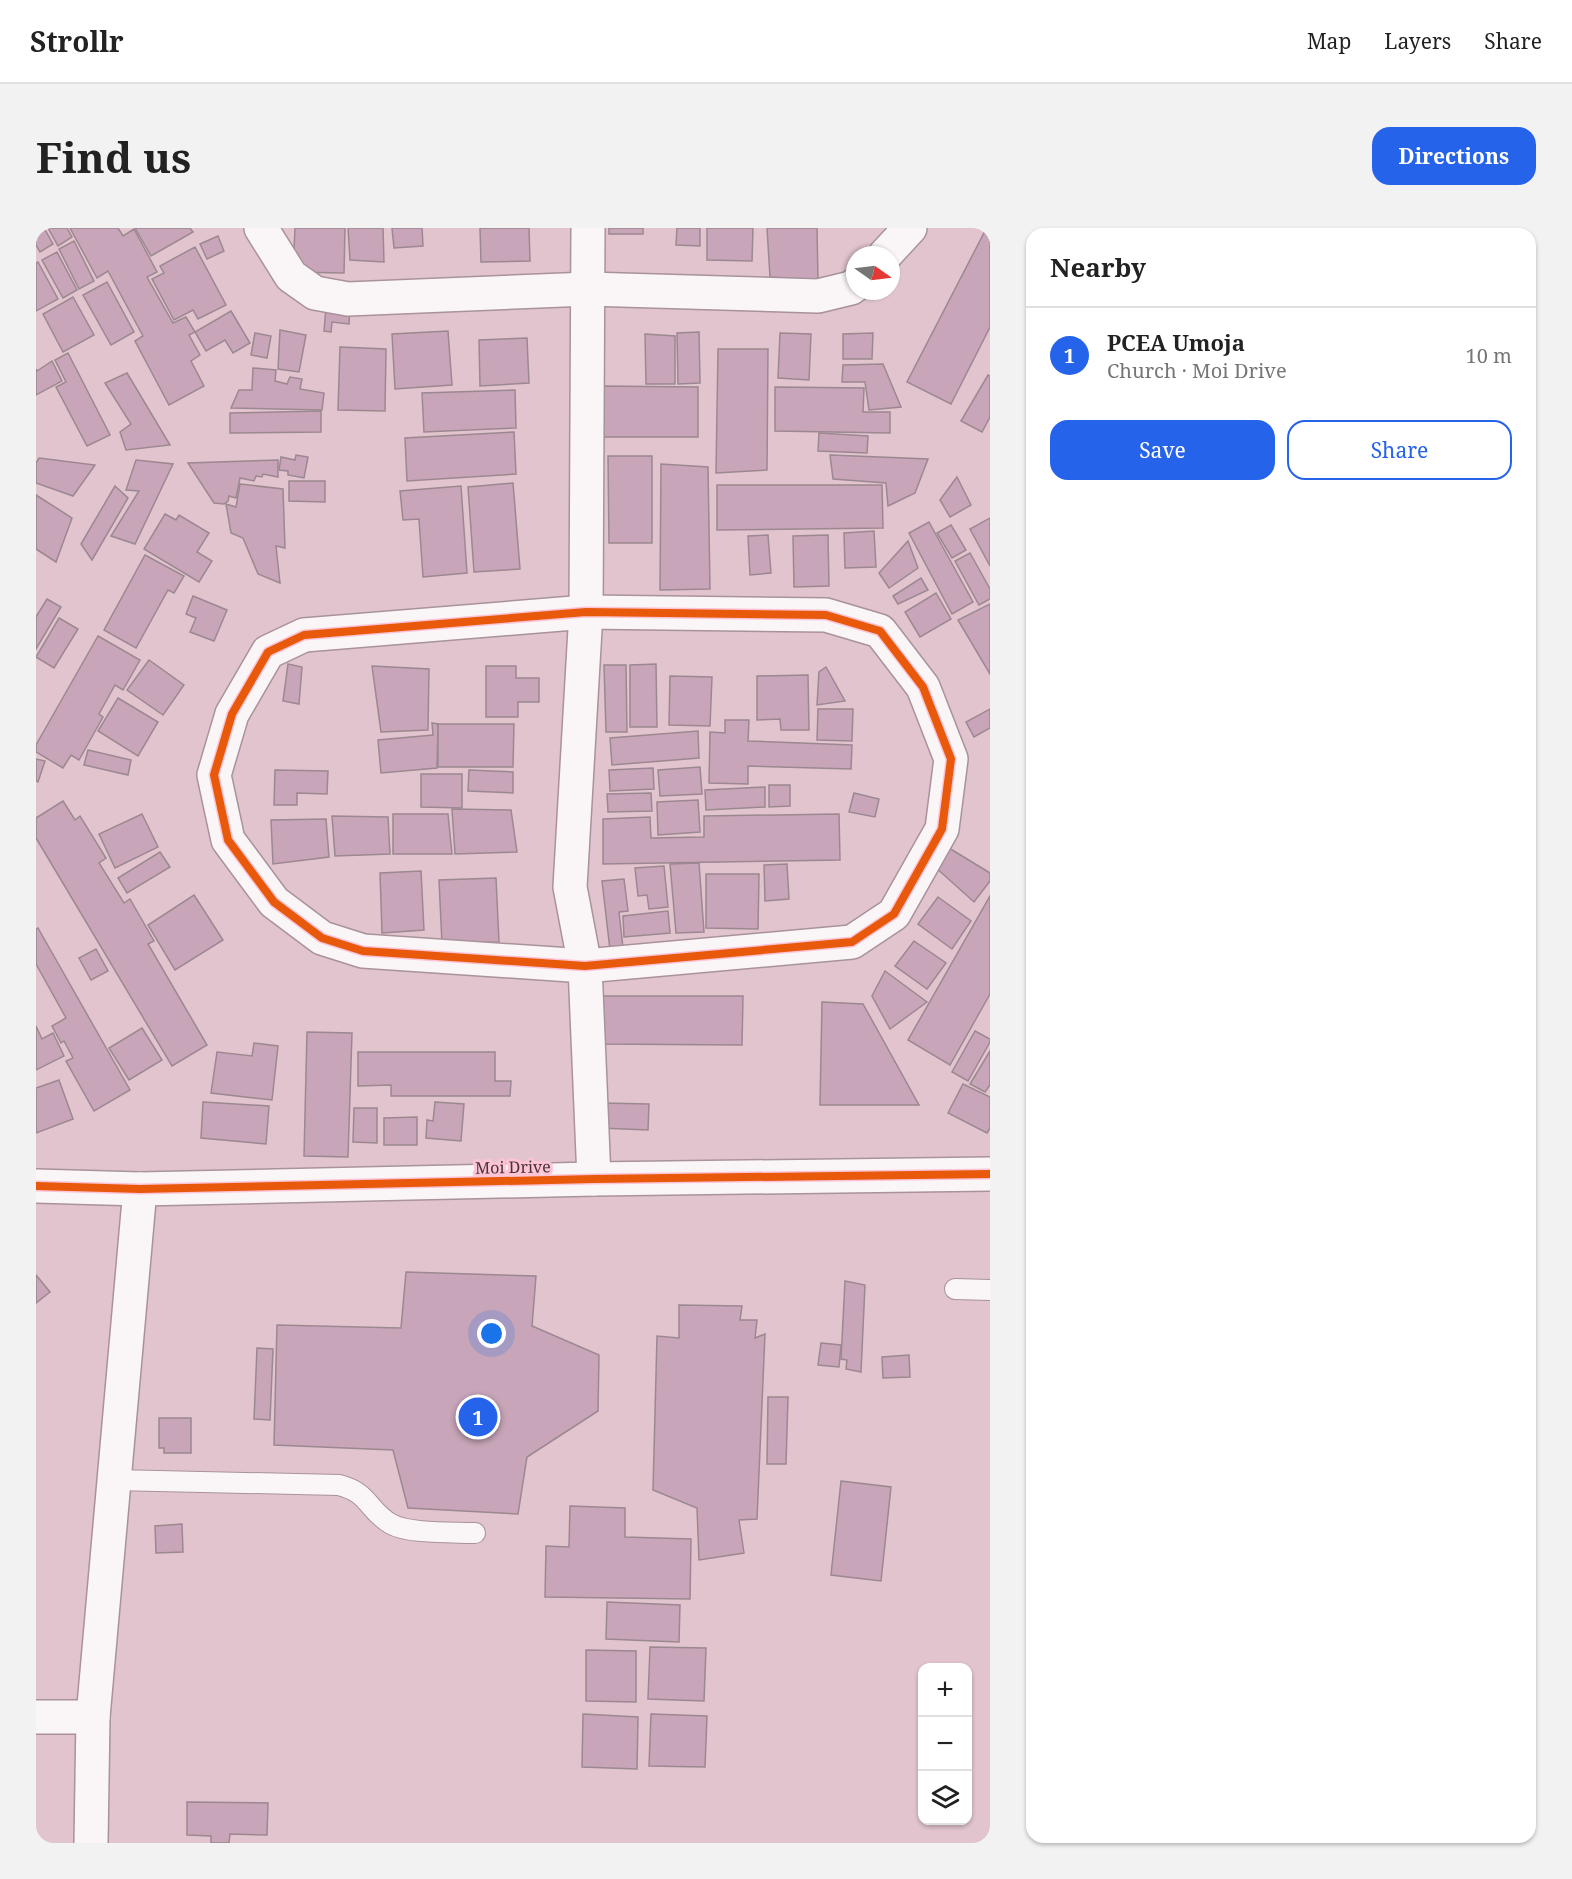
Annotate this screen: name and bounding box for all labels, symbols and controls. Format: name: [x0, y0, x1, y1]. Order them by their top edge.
text: Strollr: [30, 22, 124, 60]
text: Map: [1307, 27, 1351, 55]
text: Layers: [1384, 27, 1451, 55]
text: Share: [1484, 27, 1542, 55]
button: Directions: [1372, 127, 1536, 185]
text: Find us: [36, 128, 191, 185]
north arrow: [846, 246, 900, 300]
text: Nearby: [1050, 249, 1146, 285]
text: PCEA Umoja: [1107, 327, 1245, 357]
text: 1: [1064, 342, 1075, 369]
text: 10 m: [1466, 342, 1512, 369]
text: Church · Moi Drive: [1107, 357, 1287, 384]
button: Save: [1050, 420, 1275, 480]
button: Share: [1287, 420, 1512, 480]
street label: Moi Drive: [475, 1155, 551, 1179]
your location: [477, 1319, 506, 1348]
pin: 1: [458, 1394, 498, 1440]
map controls: [918, 1663, 972, 1825]
button: +: [918, 1663, 972, 1717]
button: −: [918, 1717, 972, 1771]
button: layers: [918, 1771, 972, 1825]

